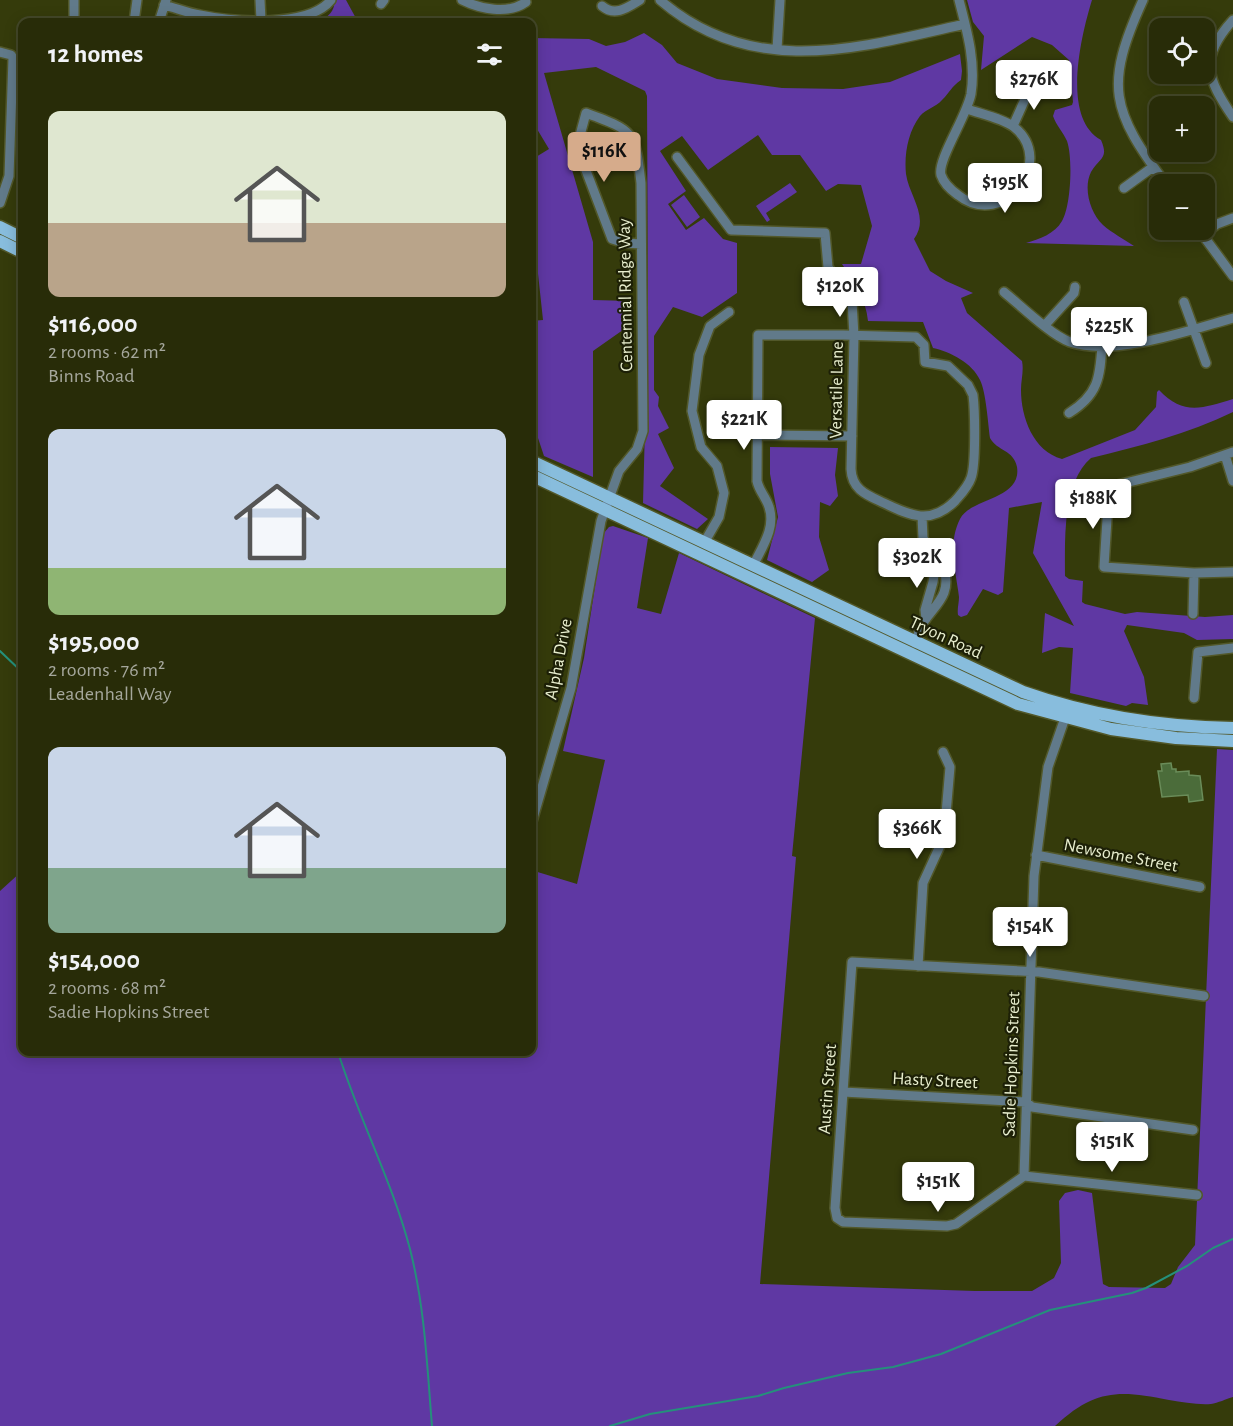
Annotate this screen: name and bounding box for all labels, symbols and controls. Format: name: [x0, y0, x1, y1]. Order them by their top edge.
map controls: [1149, 18, 1215, 240]
button: locate: [1149, 18, 1215, 84]
icon: filters: [473, 38, 506, 71]
text: 12 homes: [48, 41, 143, 67]
pin: $276K: [992, 60, 1076, 111]
text: $276K: [1010, 69, 1058, 89]
button: +: [1149, 96, 1215, 162]
pin: $116K: [562, 132, 646, 183]
text: $116K: [582, 141, 626, 161]
icon: home: [223, 150, 331, 258]
pin: $195K: [963, 163, 1047, 214]
text: $195K: [982, 172, 1028, 192]
button: −: [1149, 174, 1215, 240]
street label: Centennial Ridge Way: [616, 218, 636, 372]
pin: $120K: [798, 267, 882, 318]
text: $120K: [816, 276, 864, 296]
pin: $225K: [1067, 307, 1151, 358]
text: $116,000: [48, 311, 138, 337]
text: $225K: [1085, 316, 1133, 336]
street label: Versatile Lane: [827, 341, 847, 439]
text: 2 rooms · 62 m²: [48, 342, 166, 362]
text: Binns Road: [48, 366, 135, 386]
pin: $221K: [702, 400, 786, 451]
text: $221K: [721, 409, 767, 429]
icon: home: [223, 468, 331, 576]
pin: $188K: [1051, 479, 1135, 530]
text: $188K: [1069, 488, 1117, 508]
pin: $302K: [875, 538, 959, 589]
text: $302K: [892, 547, 942, 567]
street label: Tryon Road: [906, 613, 985, 663]
street label: Alpha Drive: [542, 617, 576, 701]
text: $195,000: [48, 629, 139, 655]
text: 2 rooms · 76 m²: [48, 660, 165, 680]
text: Leadenhall Way: [48, 684, 172, 704]
icon: home: [223, 786, 331, 894]
pin: $366K: [875, 809, 959, 860]
text: $366K: [893, 818, 941, 838]
street label: Newsome Street: [1062, 836, 1180, 876]
pin: $154K: [988, 907, 1072, 958]
text: $154K: [1007, 916, 1053, 936]
text: $154,000: [48, 947, 140, 973]
text: 2 rooms · 68 m²: [48, 978, 166, 998]
street label: Sadie Hopkins Street: [1000, 991, 1024, 1137]
text: Sadie Hopkins Street: [48, 1002, 209, 1022]
street label: Austin Street: [816, 1043, 840, 1135]
street label: Hasty Street: [892, 1070, 978, 1092]
pin: $151K: [1070, 1122, 1154, 1173]
text: $151K: [1090, 1131, 1134, 1151]
pin: $151K: [896, 1162, 980, 1213]
text: $151K: [916, 1171, 960, 1191]

